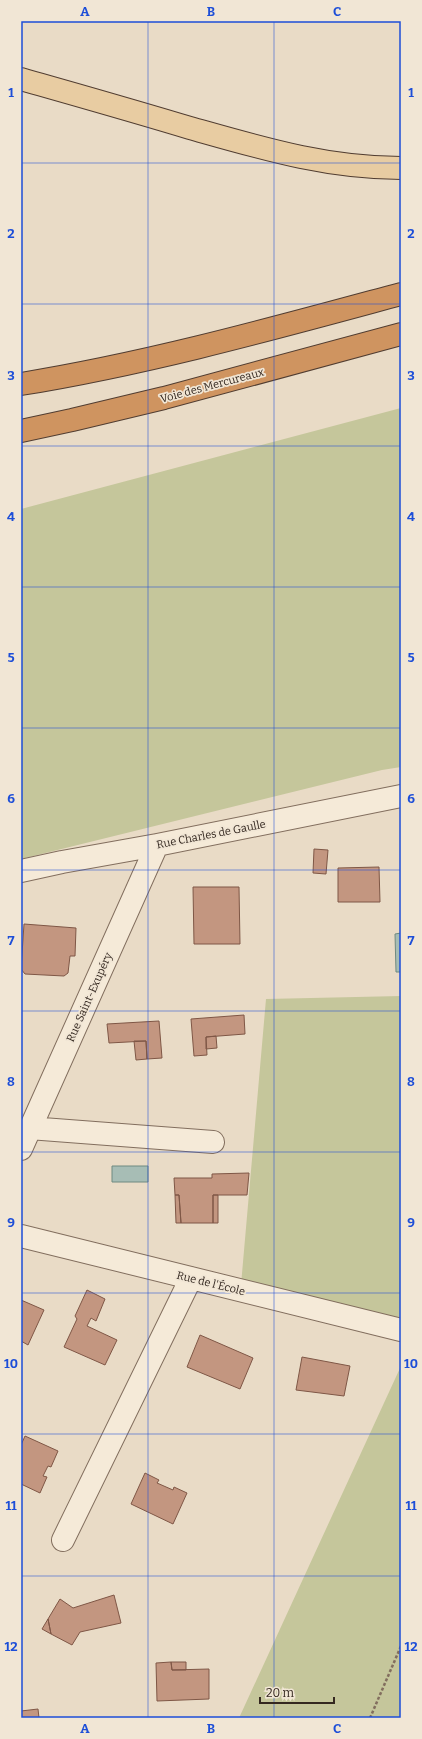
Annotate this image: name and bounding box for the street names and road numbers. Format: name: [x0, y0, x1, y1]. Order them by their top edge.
street label: Voie des Mercureaux: [159, 365, 265, 406]
street label: Rue Charles de Gaulle: [155, 818, 267, 851]
street label: Rue Saint-Exupéry: [64, 950, 115, 1044]
street label: Rue de l'École: [175, 1268, 247, 1298]

